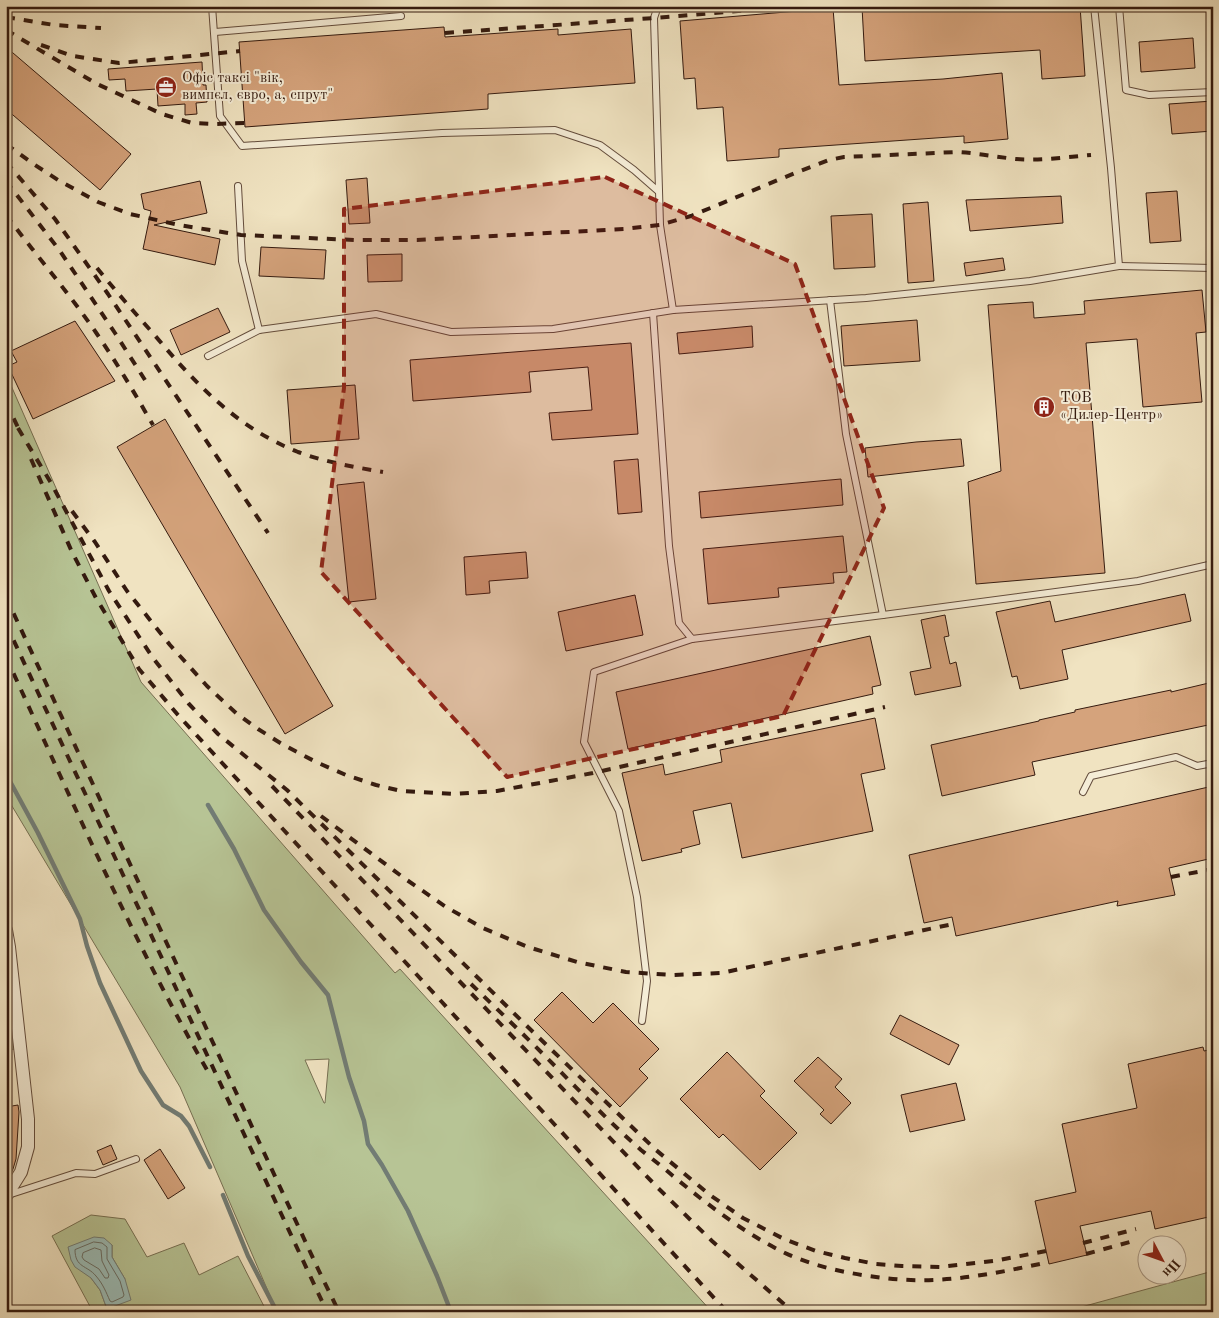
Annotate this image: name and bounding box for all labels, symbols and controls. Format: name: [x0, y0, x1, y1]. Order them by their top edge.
place label: Офіс таксі "вік, вимпєл, євро, а, спрут": [182, 71, 333, 103]
office icon: Офіс таксі "вік, вимпєл, євро, а, спрут": [154, 75, 178, 99]
place label: ТОВ «Дилер-Центр»: [1060, 391, 1163, 423]
building icon: ТОВ «Дилер-Центр»: [1032, 395, 1056, 419]
north arrow: [1136, 1236, 1186, 1286]
text: Пн: [1159, 1256, 1183, 1280]

